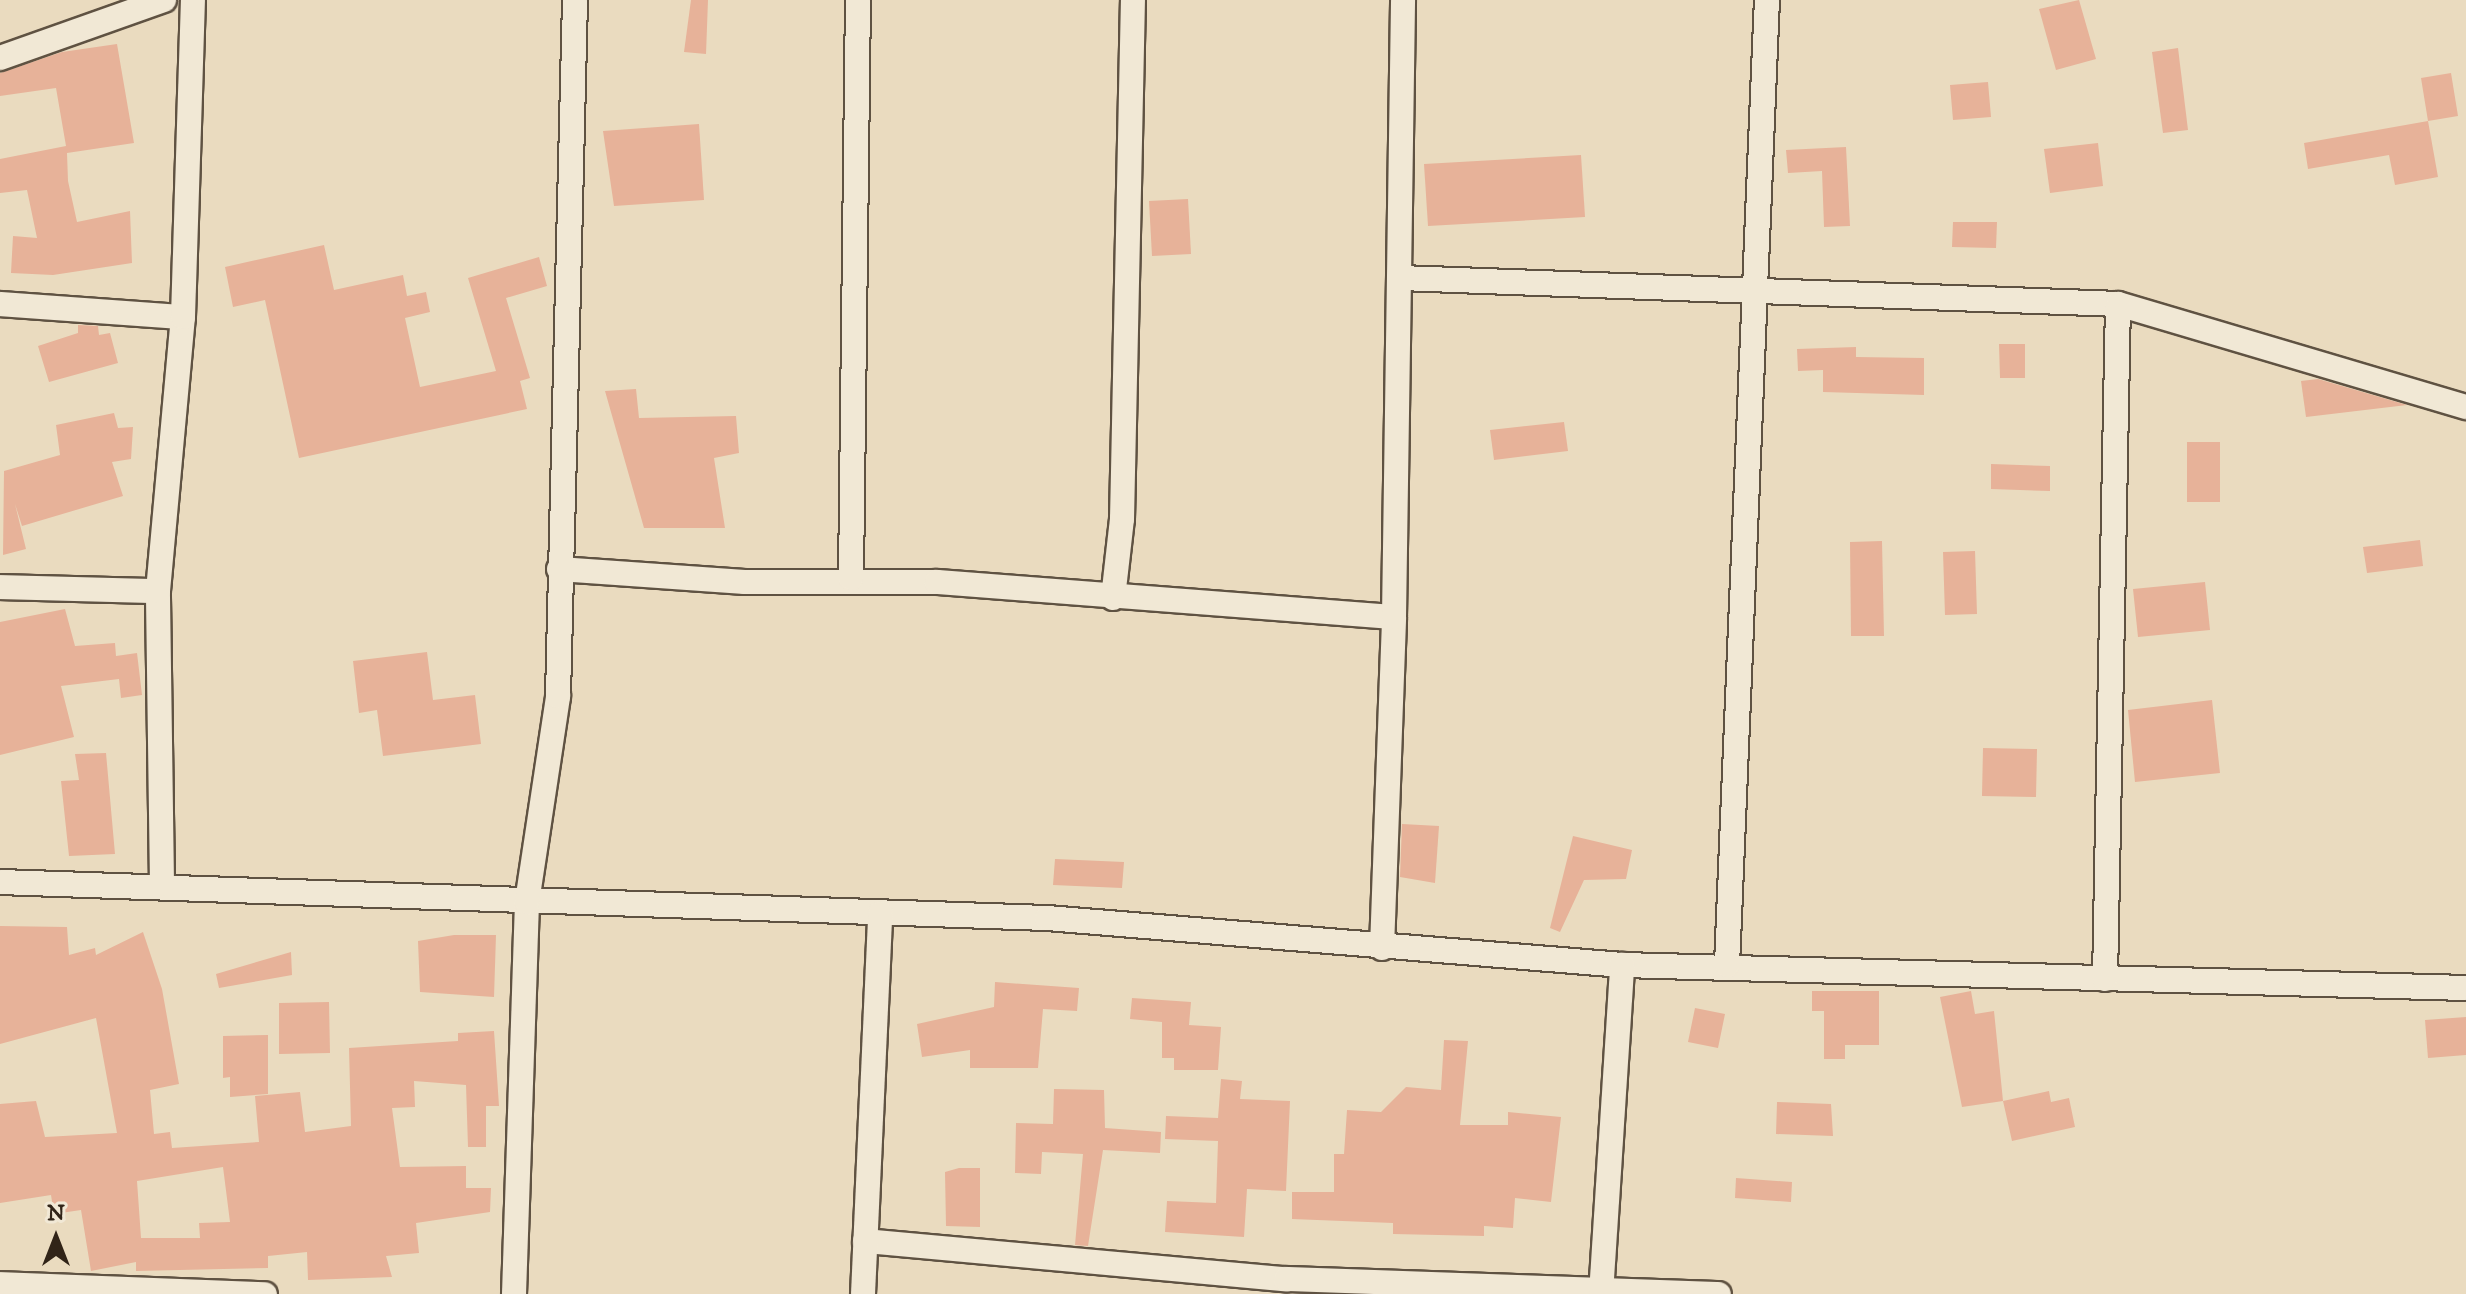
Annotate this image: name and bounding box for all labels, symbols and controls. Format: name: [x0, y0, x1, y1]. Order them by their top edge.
north arrow: [16, 1198, 96, 1278]
text: N: [47, 1200, 65, 1227]

